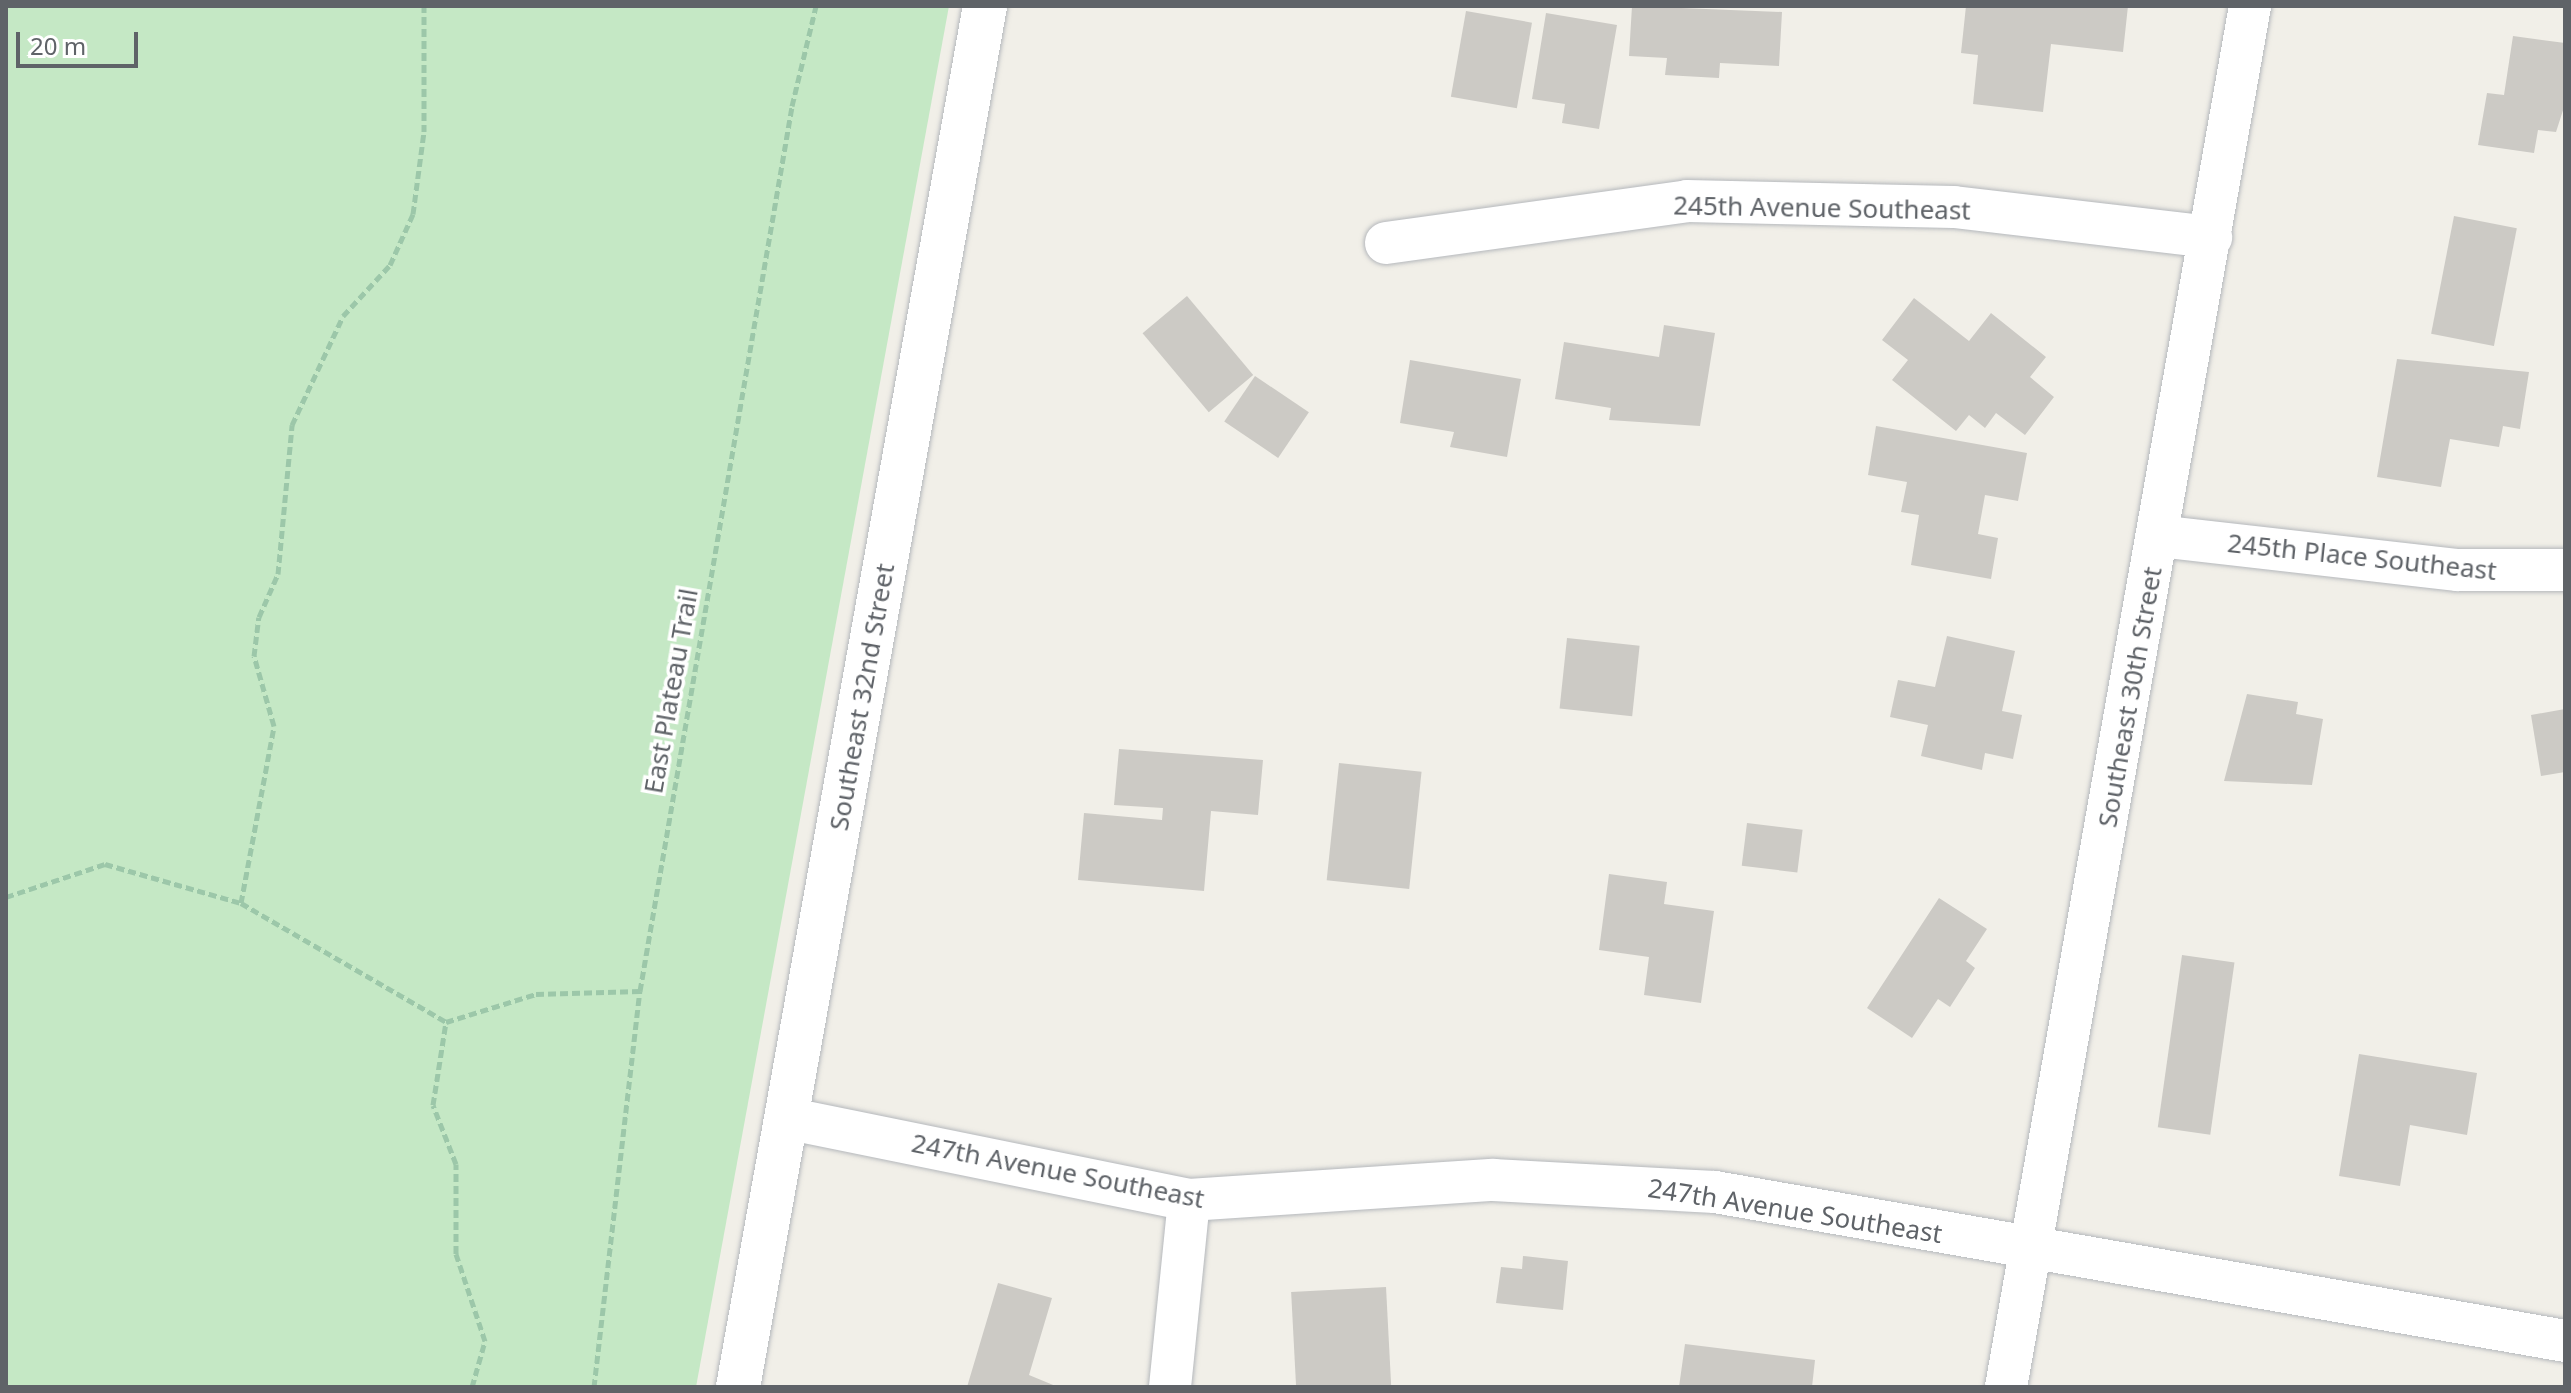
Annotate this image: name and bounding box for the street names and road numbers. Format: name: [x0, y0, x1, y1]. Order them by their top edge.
street label: 245th Avenue Southeast: [1673, 190, 1971, 226]
street label: 245th Place Southeast: [2226, 527, 2498, 587]
street label: Southeast 32nd Street: [823, 561, 901, 833]
street label: Southeast 30th Street: [2092, 564, 2168, 830]
street label: East Plateau Trail: [638, 586, 704, 796]
street label: 247th Avenue Southeast: [909, 1127, 1207, 1215]
street label: 247th Avenue Southeast: [1646, 1172, 1944, 1250]

